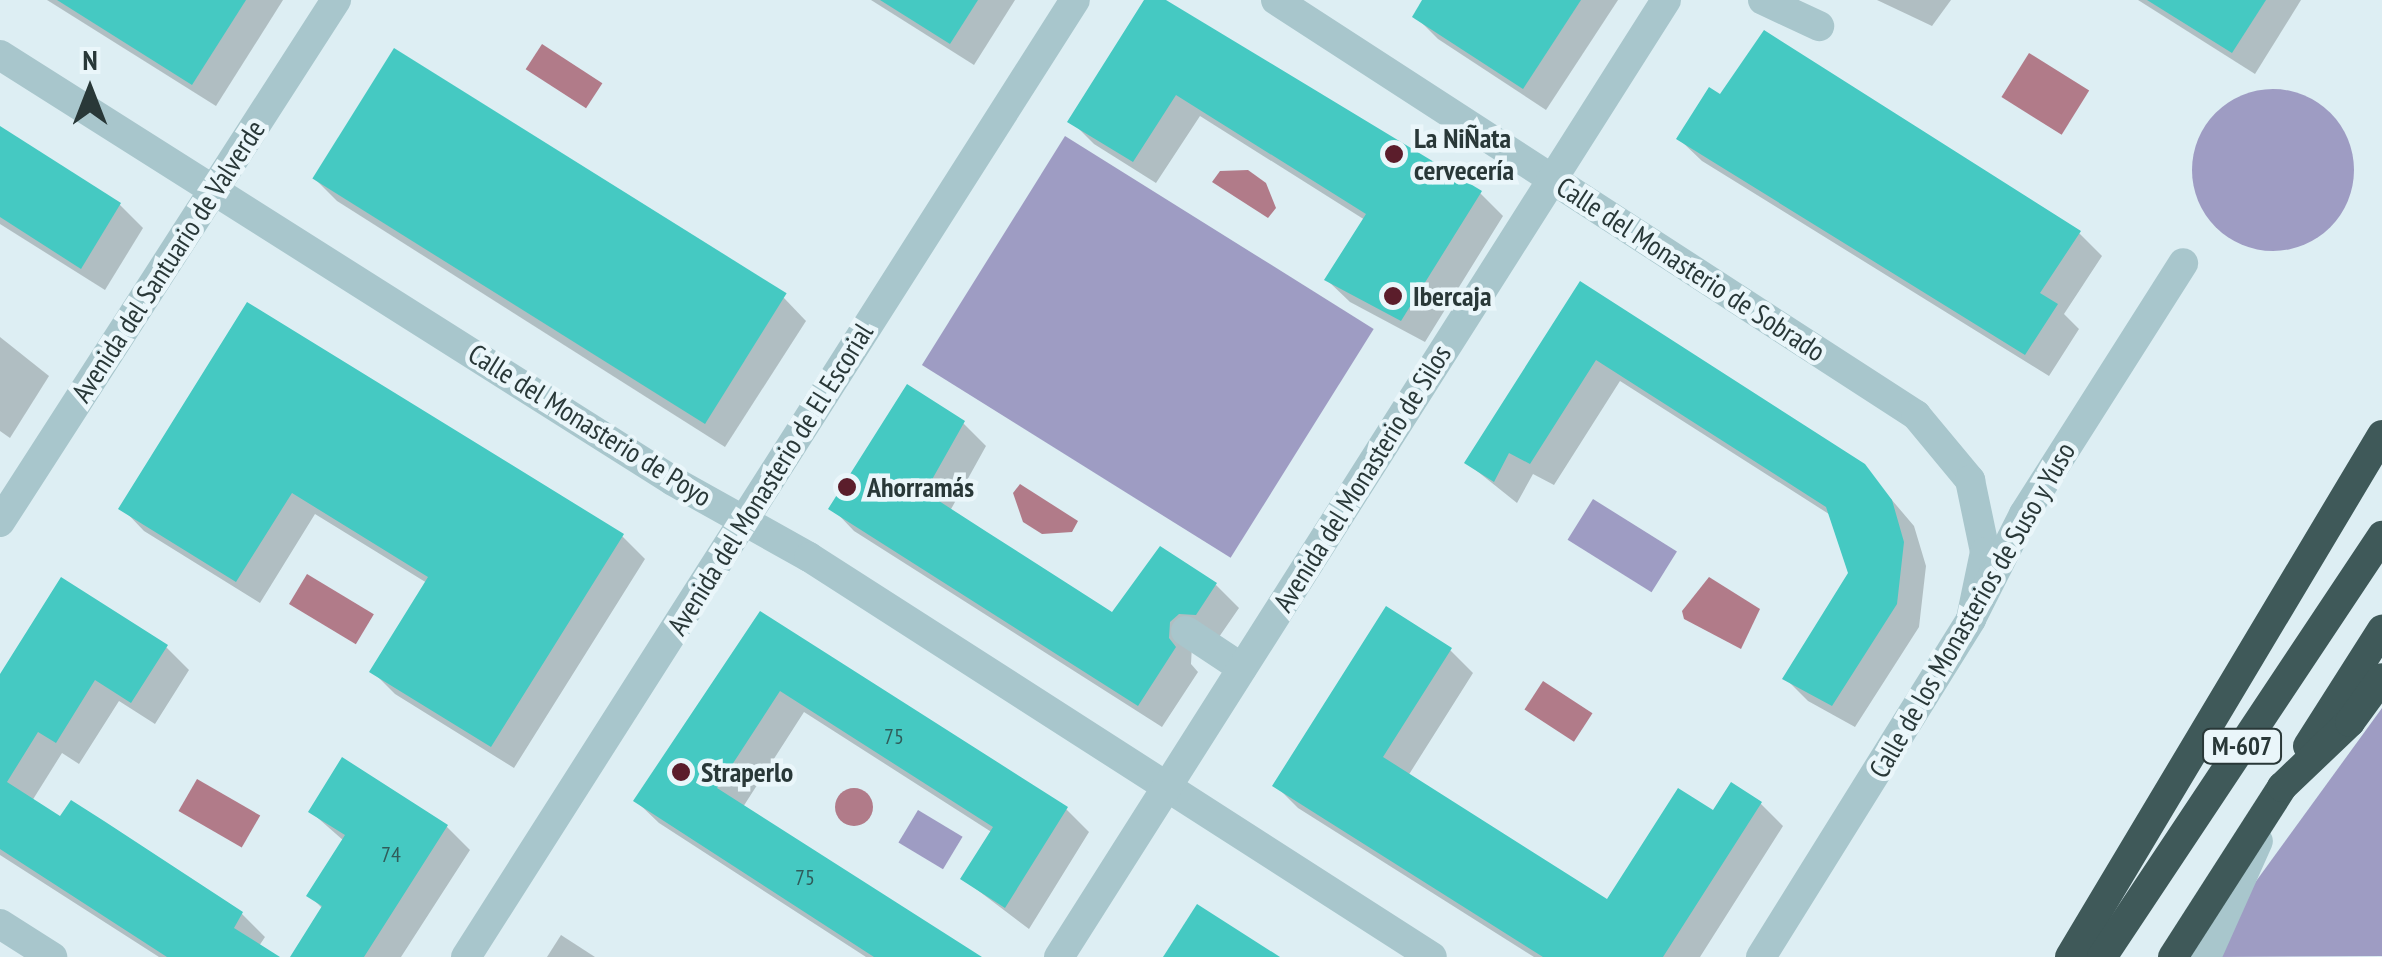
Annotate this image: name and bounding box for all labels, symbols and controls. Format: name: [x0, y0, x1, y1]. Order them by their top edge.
north arrow: [40, 40, 140, 140]
text: N: [82, 41, 98, 78]
street label: Avenida del Santuario de Valverde: [64, 114, 272, 408]
place label: La NiÑata cervecería: [1414, 121, 1514, 187]
marker: La NiÑata cervecería: [1383, 143, 1405, 165]
street label: Calle del Monasterio de Sobrado: [1551, 170, 1831, 368]
place label: Ibercaja: [1413, 279, 1491, 313]
marker: Ibercaja: [1382, 285, 1404, 307]
street label: Avenida del Monasterio de El Escorial: [660, 317, 880, 641]
street label: Calle del Monasterio de Poyo: [462, 337, 718, 513]
street label: Avenida del Monasterio de Silos: [1266, 338, 1458, 618]
street label: Calle de los Monasterios de Suso y Yuso: [1862, 436, 2082, 784]
place label: Ahorramás: [867, 470, 974, 504]
marker: Ahorramás: [836, 476, 858, 498]
house number: 75: [884, 724, 904, 750]
road number: M-607: [2202, 726, 2282, 766]
place label: Straperlo: [701, 755, 793, 789]
marker: Straperlo: [670, 761, 692, 783]
house number: 74: [381, 842, 401, 868]
house number: 75: [795, 865, 815, 891]

